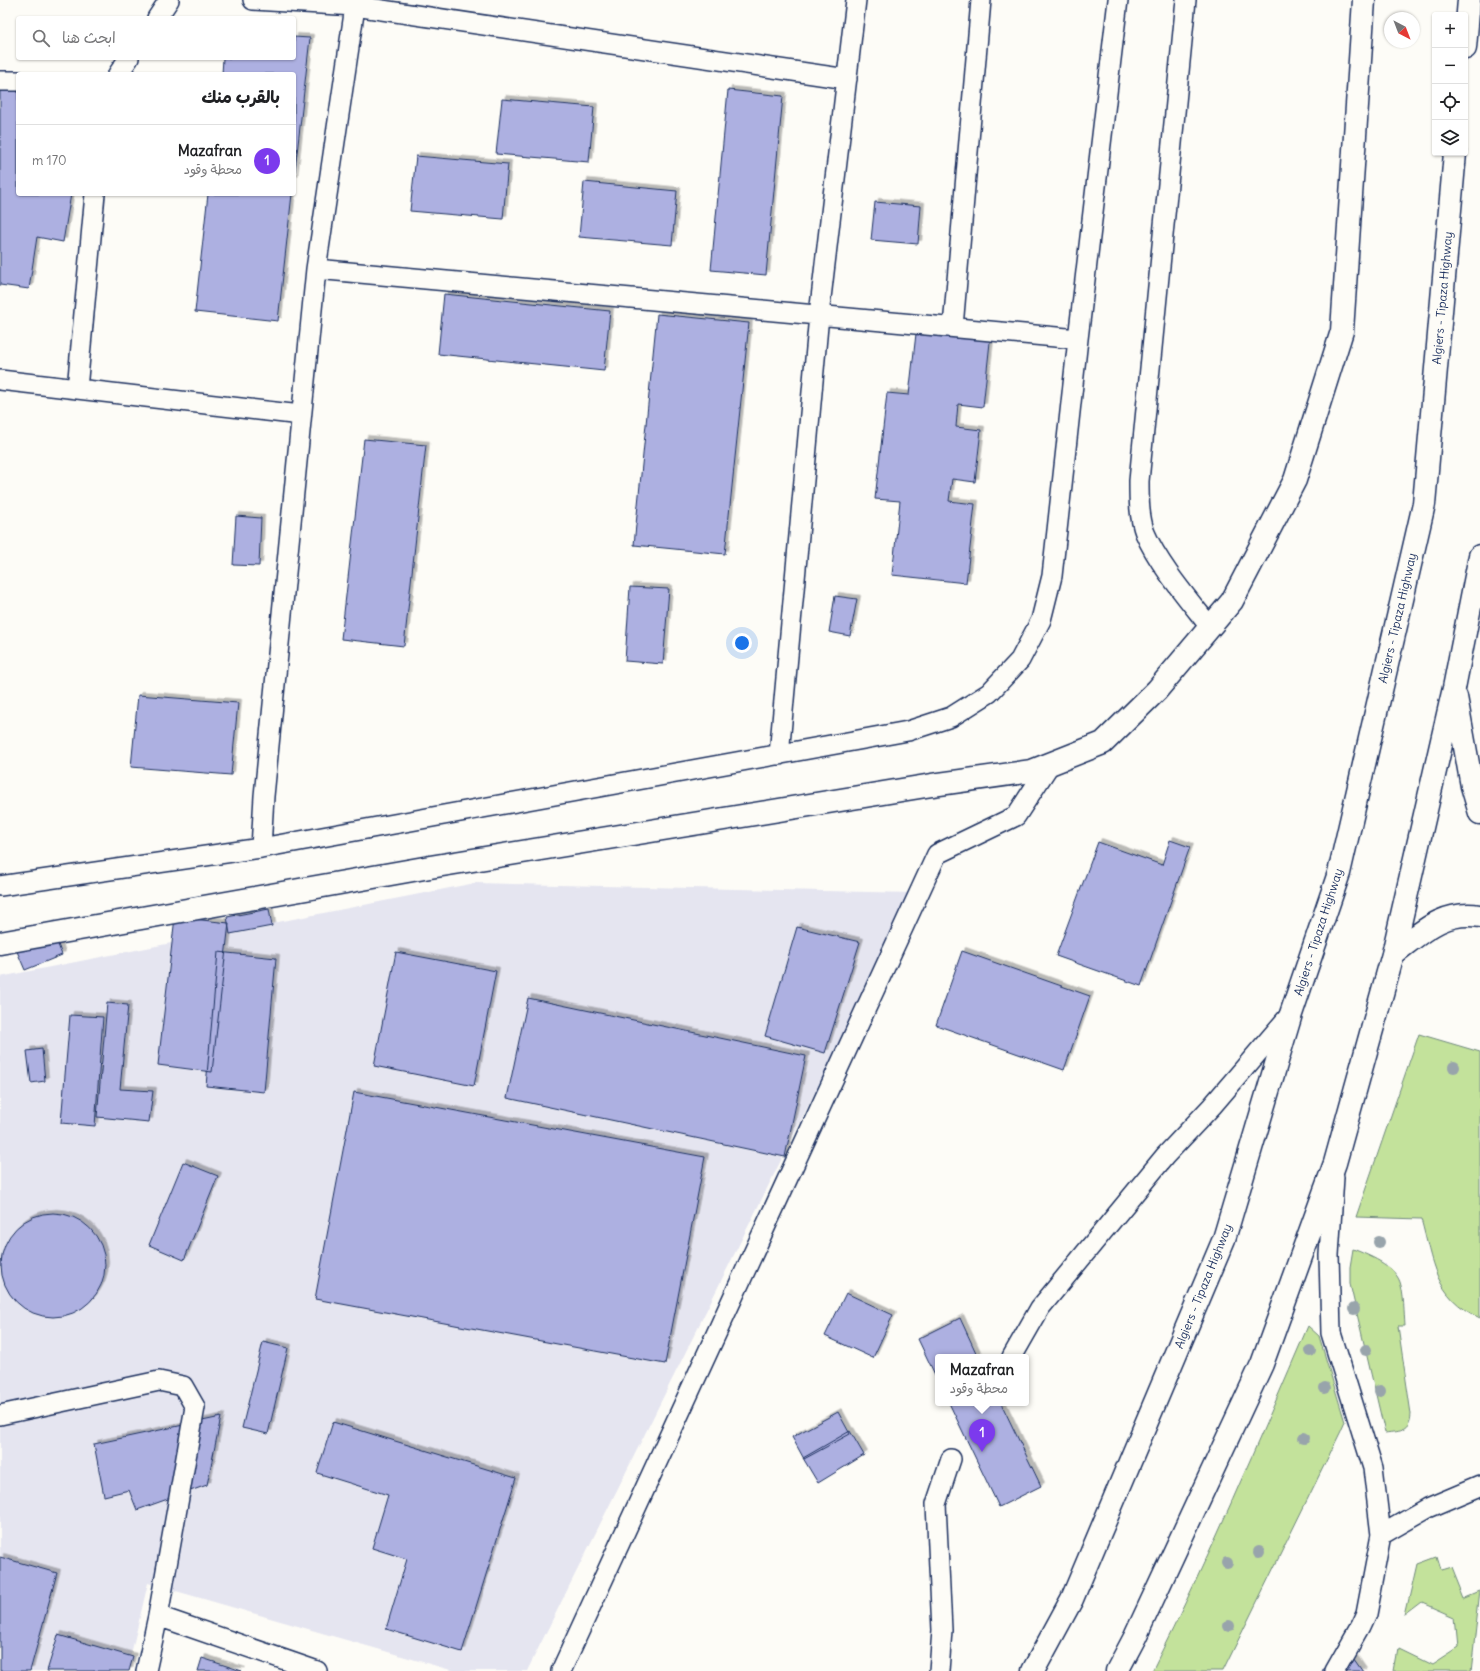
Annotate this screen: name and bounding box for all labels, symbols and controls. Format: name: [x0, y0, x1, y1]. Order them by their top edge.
north arrow: [1384, 12, 1420, 48]
map controls: [1432, 12, 1468, 156]
button: +: [1432, 12, 1468, 48]
search box: [16, 16, 296, 60]
icon: search: [30, 27, 52, 49]
text: ابحث هنا: [62, 28, 116, 47]
button: −: [1432, 48, 1468, 84]
button: locate: [1432, 84, 1468, 120]
text: بالقرب منك: [201, 86, 280, 108]
button: layers: [1432, 120, 1468, 156]
text: Mazafran: [178, 141, 242, 160]
text: 170 m: [32, 152, 67, 169]
text: 1: [264, 152, 270, 169]
text: محطة وقود: [184, 161, 242, 178]
street label: Algiers - Tipaza Highway: [1429, 231, 1455, 365]
street label: Algiers - Tipaza Highway: [1375, 551, 1419, 685]
your location: [732, 633, 752, 653]
street label: Algiers - Tipaza Highway: [1290, 866, 1346, 998]
street label: Algiers - Tipaza Highway: [1171, 1221, 1235, 1351]
popup: [935, 1354, 1029, 1406]
text: Mazafran: [950, 1360, 1014, 1379]
text: محطة وقود: [950, 1380, 1008, 1397]
pin: 1: [969, 1419, 995, 1452]

